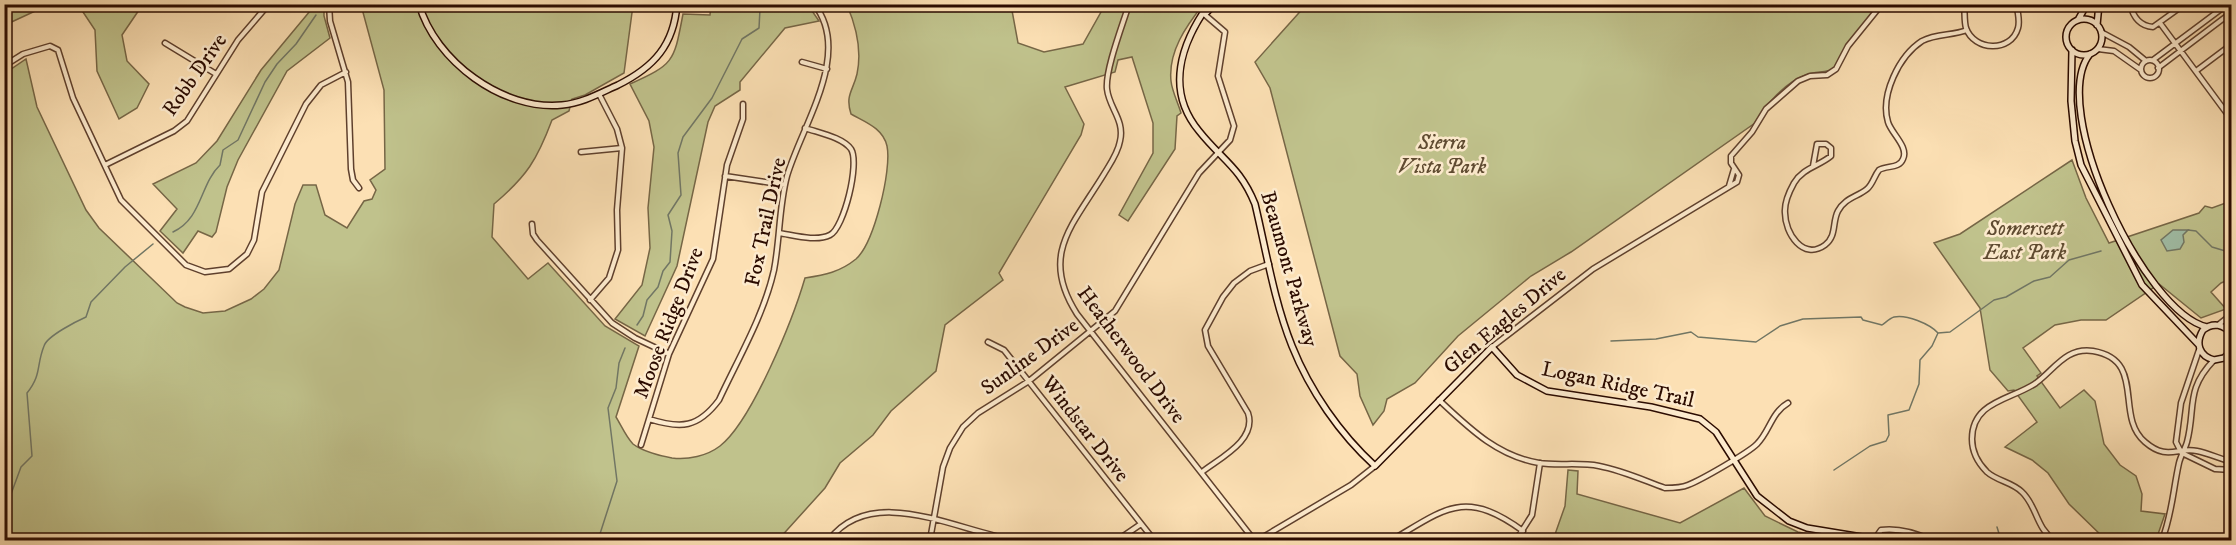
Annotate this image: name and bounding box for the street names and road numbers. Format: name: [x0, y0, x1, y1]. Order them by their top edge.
street label: Robb Drive: [157, 28, 233, 121]
street label: Fox Trail Drive: [740, 155, 792, 289]
street label: Beaumont Parkway: [1254, 188, 1324, 351]
street label: Moose Ridge Drive: [628, 244, 710, 402]
street label: Glen Eagles Drive: [1438, 262, 1572, 380]
street label: Heatherwood Drive: [1071, 281, 1191, 429]
street label: Sunline Drive: [976, 313, 1084, 401]
street label: Logan Ridge Trail: [1539, 356, 1697, 414]
street label: Windstar Drive: [1035, 370, 1135, 488]

